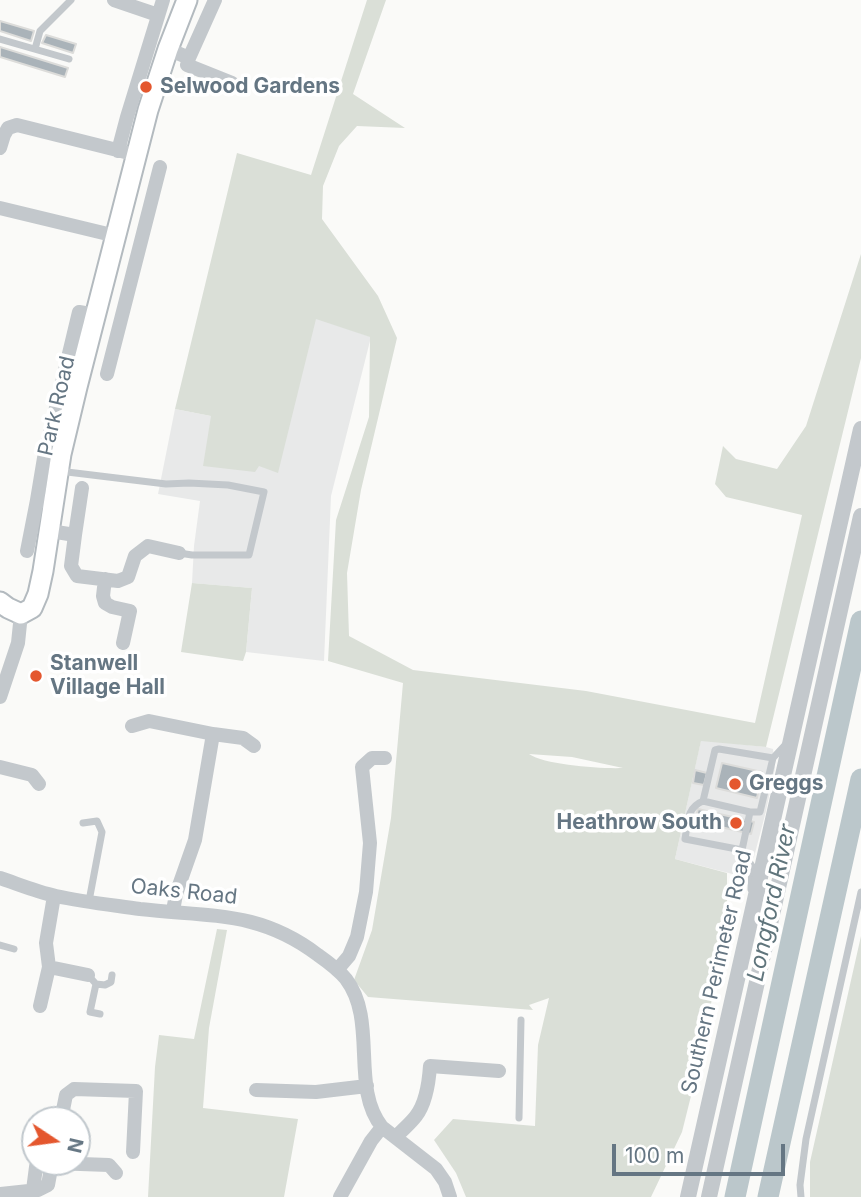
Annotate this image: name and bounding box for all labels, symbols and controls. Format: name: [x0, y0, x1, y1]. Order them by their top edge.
place label: Selwood Gardens: [160, 74, 340, 100]
marker: Selwood Gardens: [138, 79, 154, 95]
street label: Park Road: [33, 354, 81, 458]
place label: Stanwell Village Hall: [50, 651, 165, 701]
marker: Stanwell Village Hall: [28, 668, 44, 684]
place label: Greggs: [749, 771, 824, 797]
marker: Greggs: [727, 776, 743, 792]
place label: Heathrow South: [557, 810, 722, 836]
marker: Heathrow South: [728, 815, 744, 831]
water label: Longford River: [742, 822, 802, 984]
street label: Southern Perimeter Road: [677, 848, 757, 1096]
street label: Oaks Road: [129, 874, 239, 910]
north arrow: [21, 1106, 91, 1176]
scale bar: [616, 1130, 789, 1174]
text: N: [62, 1136, 88, 1155]
text: 100 m: [625, 1143, 684, 1168]

